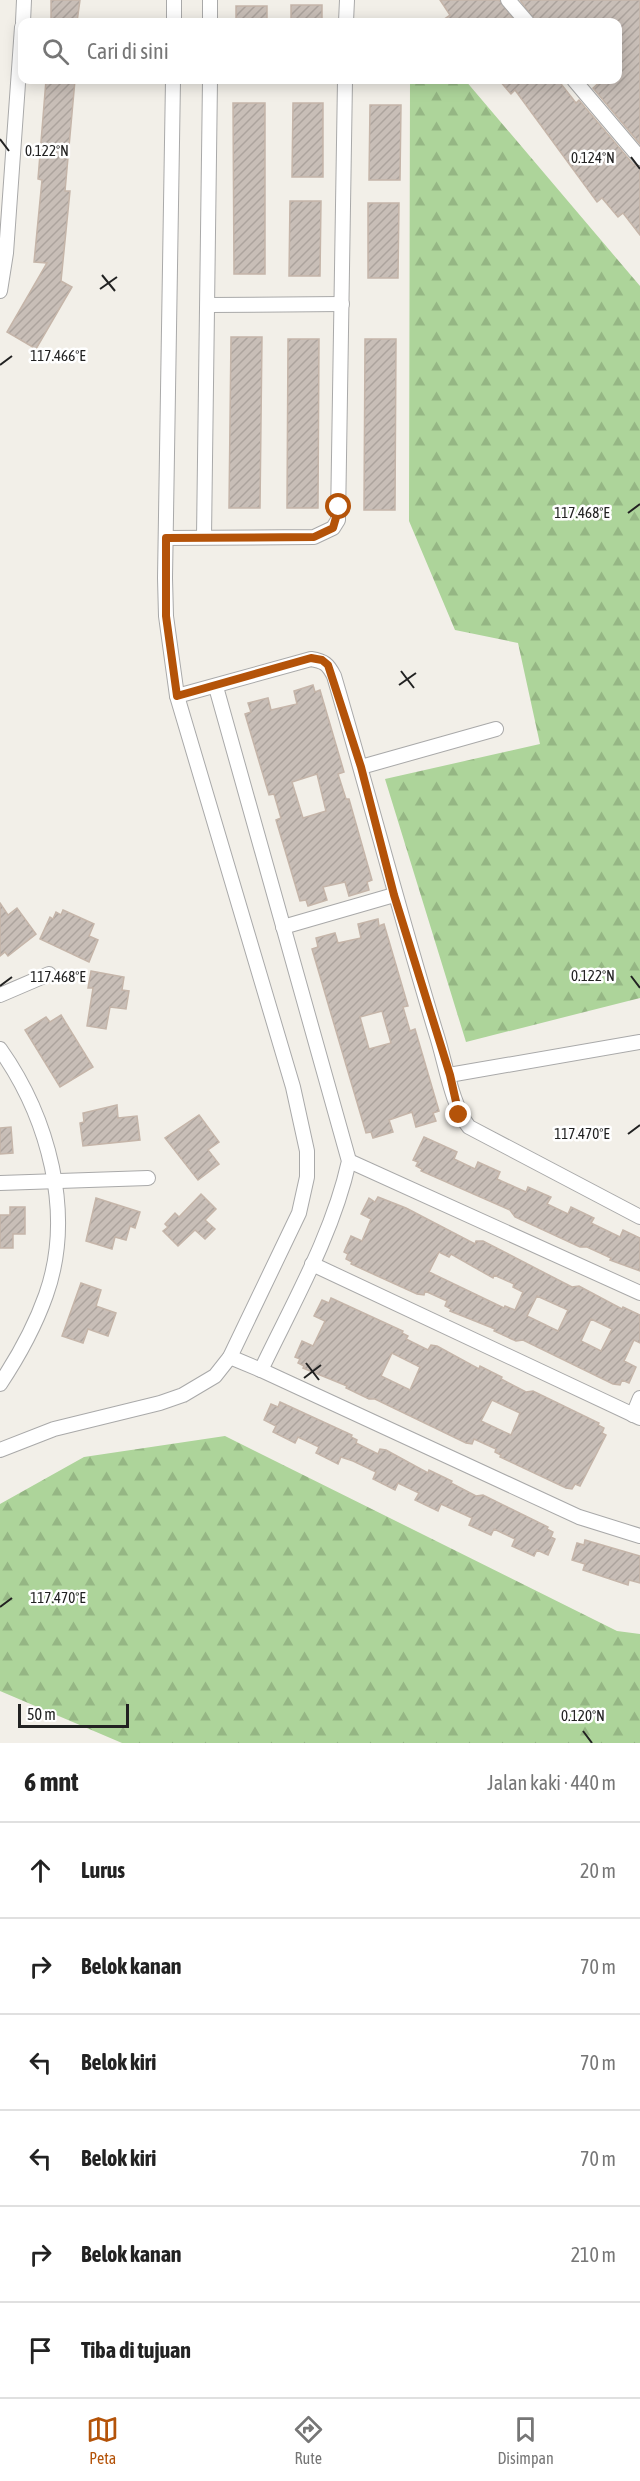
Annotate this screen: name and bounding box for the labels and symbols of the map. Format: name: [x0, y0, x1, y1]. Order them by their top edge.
text: 0.122°N: [25, 142, 69, 159]
text: 0.124°N: [571, 149, 615, 166]
text: 117.466°E: [30, 347, 86, 364]
route start: [325, 493, 351, 519]
text: 117.468°E: [554, 504, 610, 521]
text: 0.122°N: [571, 967, 615, 984]
text: 117.468°E: [30, 968, 86, 985]
route end: [445, 1101, 471, 1127]
text: 117.470°E: [554, 1125, 610, 1142]
text: 117.470°E: [30, 1589, 86, 1606]
scale bar: [18, 1701, 129, 1728]
text: 0.120°N: [561, 1707, 605, 1724]

